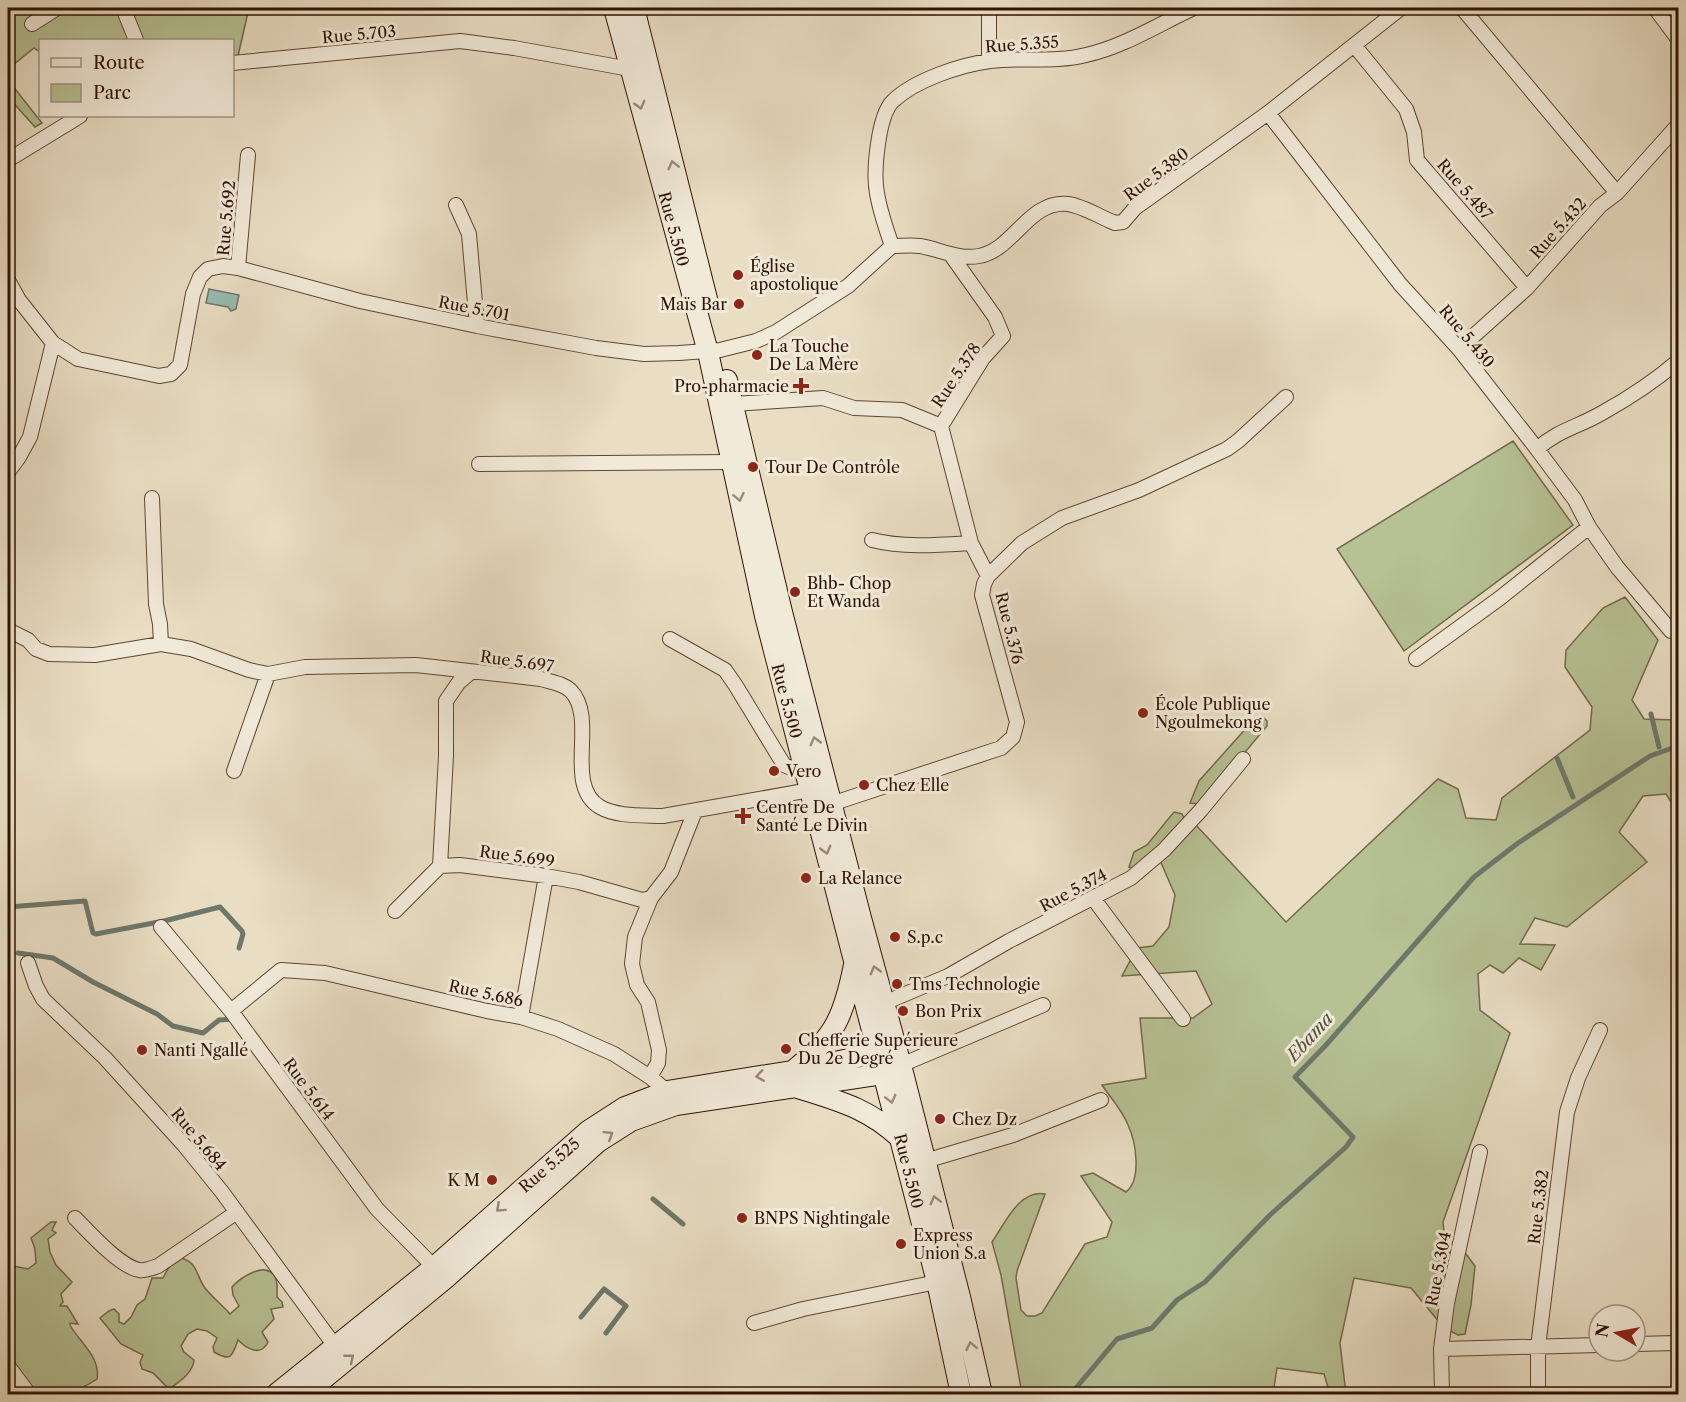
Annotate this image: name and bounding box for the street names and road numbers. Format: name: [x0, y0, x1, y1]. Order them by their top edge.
street label: Rue 5.703: [321, 21, 397, 47]
street label: Rue 5.355: [984, 31, 1060, 57]
street label: Rue 5.380: [1120, 143, 1192, 205]
street label: Rue 5.487: [1433, 154, 1497, 224]
street label: Rue 5.692: [213, 179, 239, 257]
street label: Rue 5.500: [654, 189, 694, 269]
street label: Rue 5.432: [1526, 193, 1590, 263]
street label: Rue 5.701: [437, 291, 512, 325]
street label: Rue 5.430: [1435, 301, 1499, 371]
street label: Rue 5.378: [927, 339, 985, 411]
street label: Rue 5.376: [991, 590, 1029, 666]
street label: Rue 5.697: [479, 646, 555, 676]
street label: Rue 5.500: [767, 661, 807, 741]
street label: Rue 5.699: [478, 841, 556, 871]
street label: Rue 5.374: [1036, 864, 1110, 916]
street label: Rue 5.686: [447, 975, 525, 1011]
street label: Rue 5.614: [279, 1054, 339, 1124]
street label: Rue 5.684: [167, 1104, 231, 1174]
street label: Rue 5.500: [890, 1131, 928, 1211]
street label: Rue 5.525: [514, 1133, 584, 1197]
street label: Rue 5.382: [1523, 1168, 1553, 1246]
street label: Rue 5.304: [1421, 1230, 1455, 1308]

